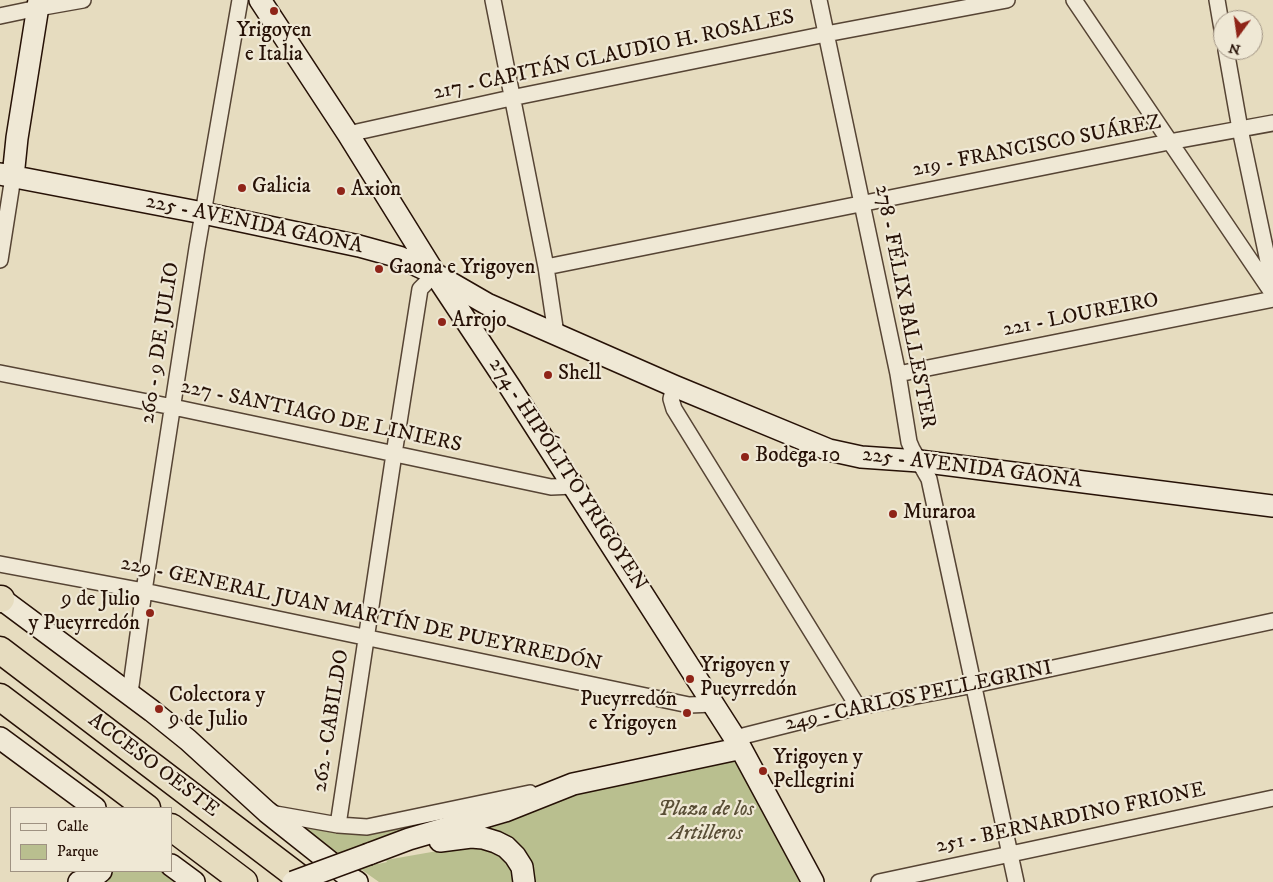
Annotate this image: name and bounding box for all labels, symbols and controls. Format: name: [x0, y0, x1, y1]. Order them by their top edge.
marker: Yrigoyen e Italia: [268, 5, 280, 17]
street label: 217 - CAPITÁN CLAUDIO H. ROSALES: [431, 5, 797, 107]
north arrow: [1213, 10, 1263, 60]
place label: Yrigoyen e Italia: [236, 19, 312, 69]
text: N: [1227, 38, 1242, 59]
street label: 219 - FRANCISCO SUÁREZ: [911, 111, 1163, 183]
place label: Galicia: [252, 175, 311, 201]
place label: Axion: [351, 178, 401, 204]
marker: Galicia: [236, 182, 248, 194]
street label: 278 - FÉLIX BALLESTER: [868, 183, 940, 431]
marker: Axion: [335, 185, 347, 197]
street label: 225 - AVENIDA GAONA: [143, 190, 365, 260]
place label: Gaona e Yrigoyen: [389, 256, 536, 282]
street label: 260 - 9 DE JULIO: [136, 261, 186, 425]
marker: Gaona e Yrigoyen: [373, 263, 385, 275]
street label: 221 - LOUREIRO: [1001, 289, 1161, 343]
place label: Arrojo: [452, 309, 506, 335]
marker: Arrojo: [436, 316, 448, 328]
street label: 274 - HIPÓLITO YRIGOYEN: [482, 354, 652, 596]
place label: Shell: [558, 362, 601, 388]
marker: Shell: [542, 369, 554, 381]
street label: 227 - SANTIAGO DE LINIERS: [178, 375, 464, 459]
street label: 225 - AVENIDA GAONA: [861, 443, 1083, 495]
place label: Bodega 10: [755, 444, 840, 470]
marker: Bodega 10: [739, 451, 751, 463]
place label: Muraroa: [903, 501, 976, 527]
marker: Muraroa: [887, 508, 899, 520]
street label: 229 - GENERAL JUAN MARTÍN DE PUEYRREDÓN: [118, 552, 604, 678]
place label: 9 de Julio y Pueyrredón: [29, 588, 140, 638]
marker: 9 de Julio y Pueyrredón: [144, 607, 156, 619]
street label: 262 - CABILDO: [308, 648, 356, 794]
place label: Yrigoyen y Pueyrredón: [700, 654, 797, 704]
street label: 249 - CARLOS PELLEGRINI: [783, 656, 1055, 738]
marker: Yrigoyen y Pueyrredón: [684, 673, 696, 685]
place label: Colectora y 9 de Julio: [169, 684, 265, 734]
place label: Pueyrredón e Yrigoyen: [580, 688, 677, 738]
marker: Colectora y 9 de Julio: [153, 703, 165, 715]
marker: Pueyrredón e Yrigoyen: [681, 707, 693, 719]
street label: ACCESO OESTE: [82, 708, 224, 824]
place label: Yrigoyen y Pellegrini: [773, 746, 863, 796]
marker: Yrigoyen y Pellegrini: [757, 765, 769, 777]
street label: 251 - BERNARDINO FRIONE: [934, 778, 1208, 860]
park label: Plaza de los Artilleros: [658, 798, 754, 848]
legend: [10, 807, 172, 872]
text: Calle: [57, 817, 89, 836]
text: Parque: [57, 842, 98, 861]

